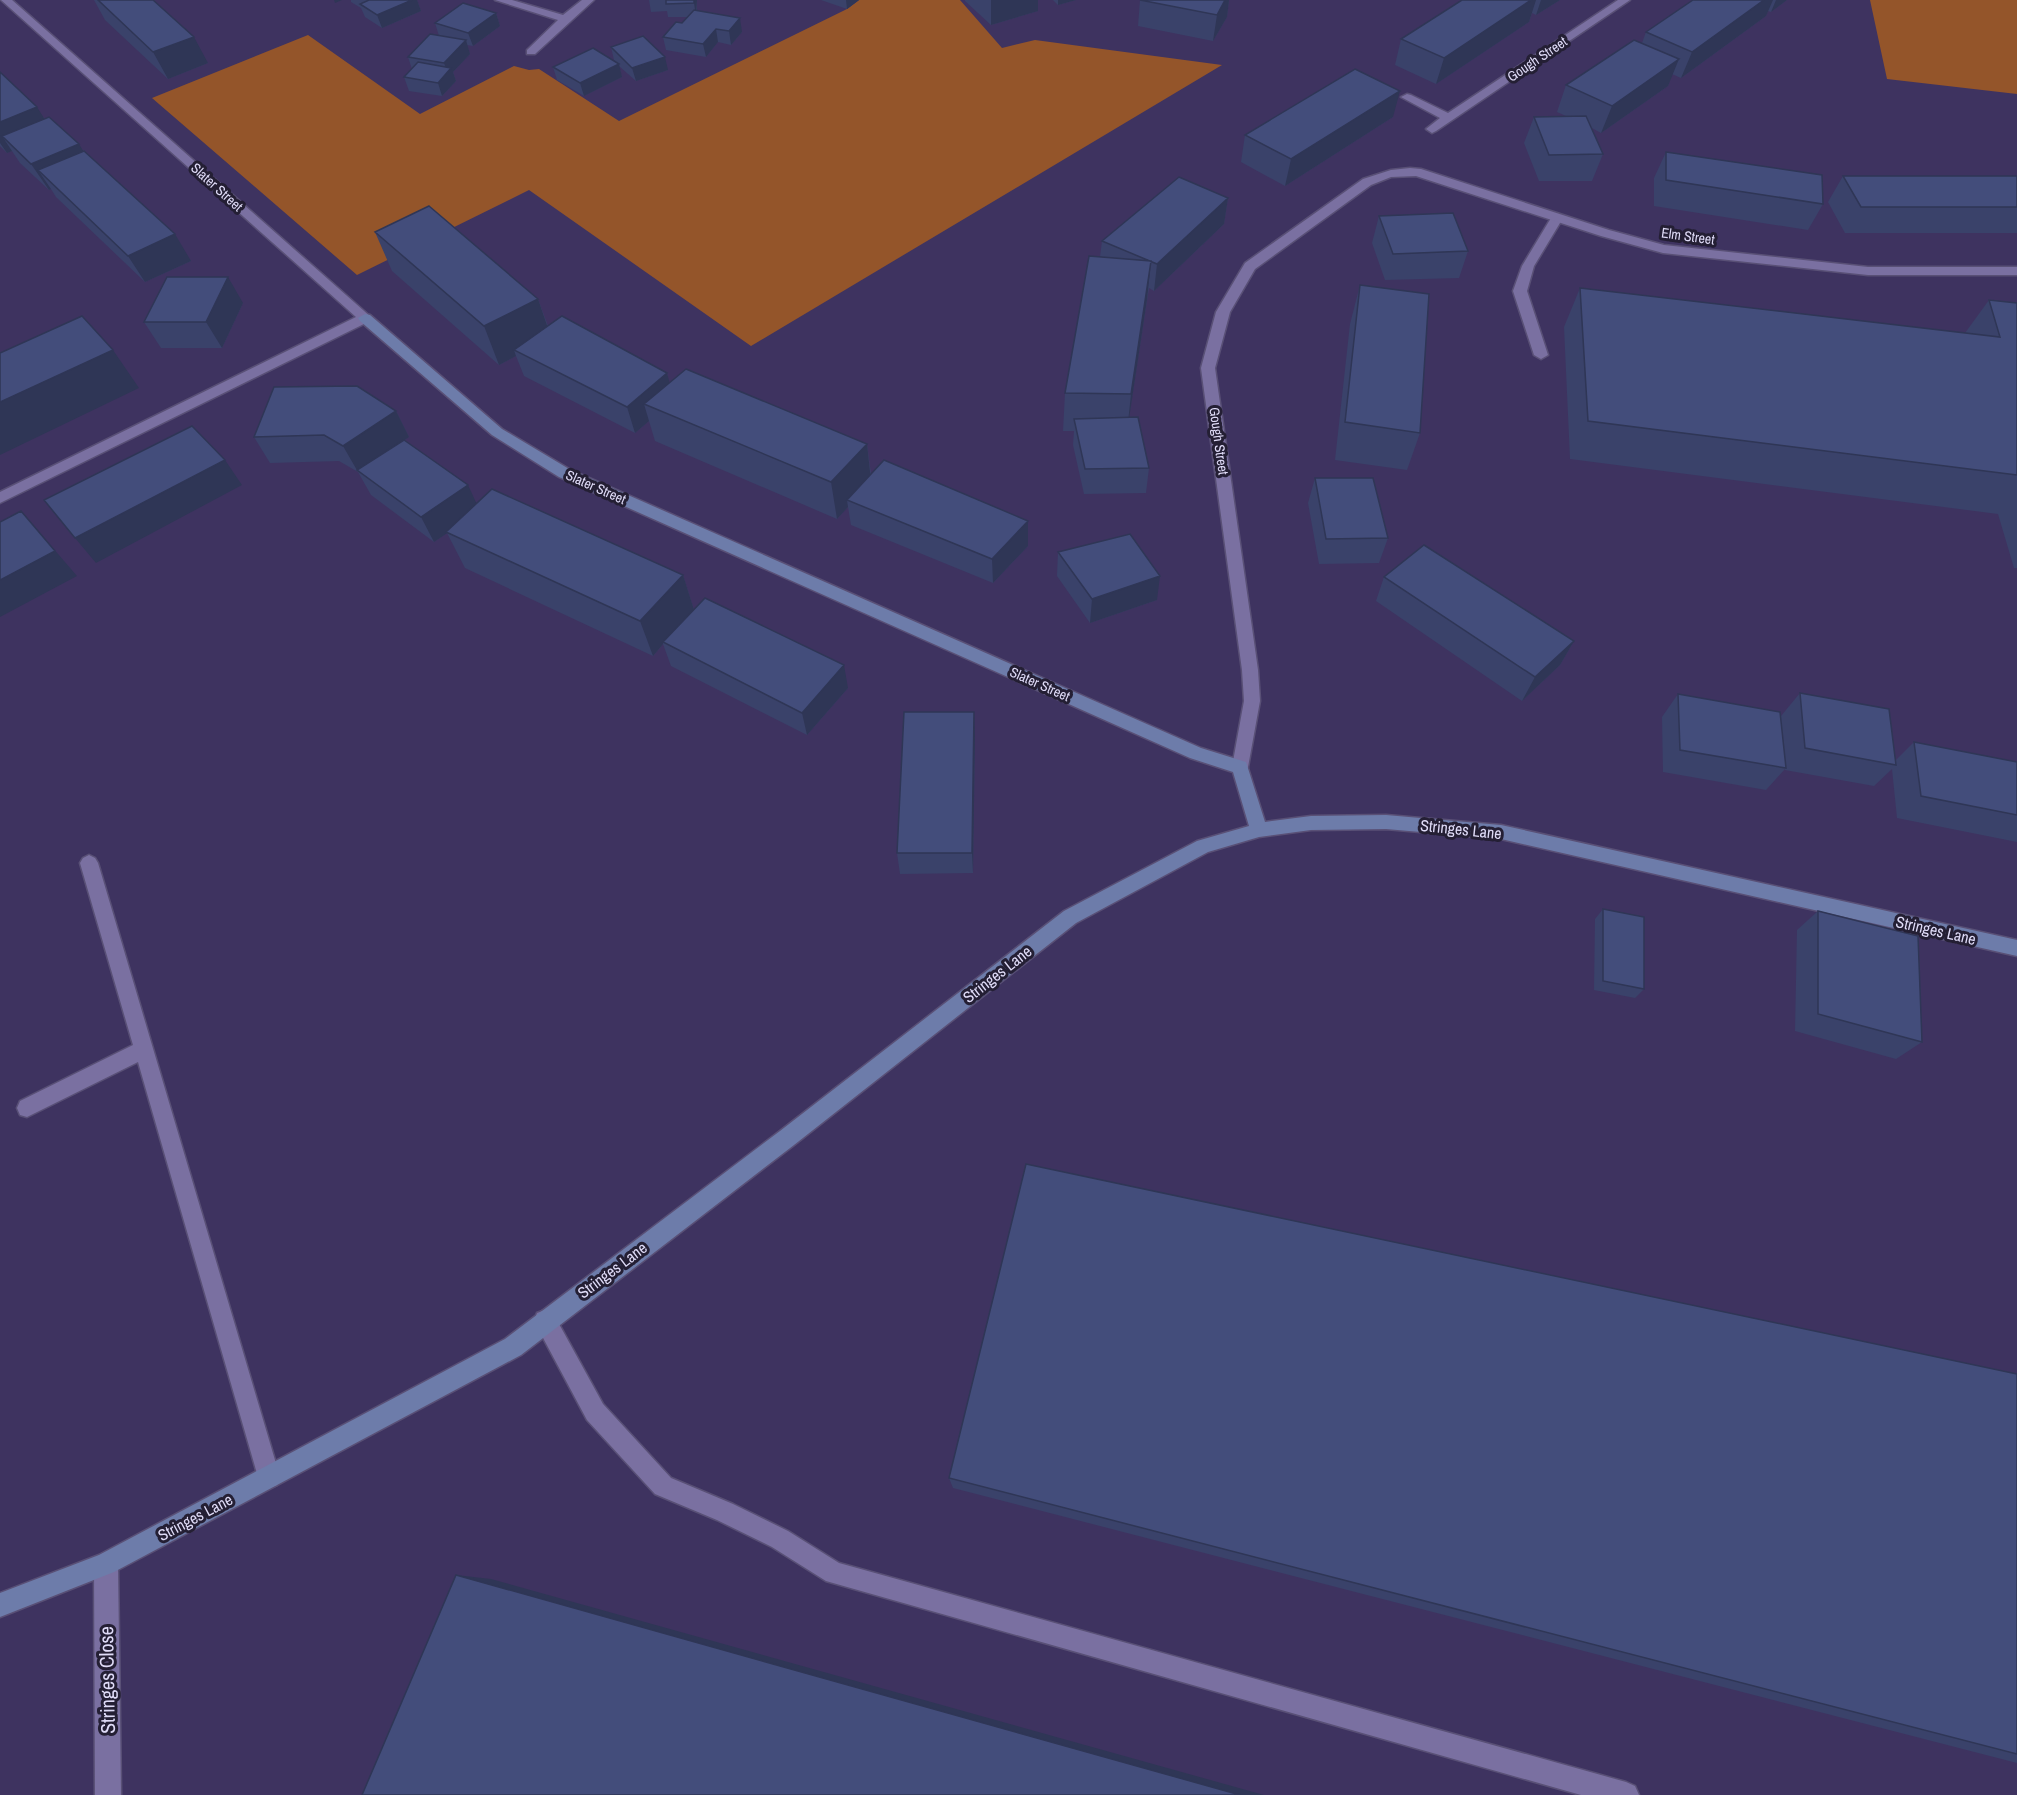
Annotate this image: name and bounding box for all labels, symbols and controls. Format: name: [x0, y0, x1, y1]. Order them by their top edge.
street label: Gough Street: [1504, 32, 1570, 86]
street label: Slater Street: [187, 159, 247, 215]
street label: Elm Street: [1660, 223, 1716, 249]
street label: Gough Street: [1205, 406, 1233, 476]
street label: Slater Street: [563, 466, 629, 508]
street label: Slater Street: [1007, 663, 1073, 705]
street label: Stringes Lane: [1419, 814, 1503, 844]
street label: Stringes Lane: [1894, 910, 1978, 950]
street label: Stringes Lane: [958, 940, 1036, 1008]
street label: Stringes Lane: [573, 1237, 651, 1303]
street label: Stringes Lane: [154, 1488, 236, 1546]
street label: Stringes Close: [92, 1626, 121, 1734]

